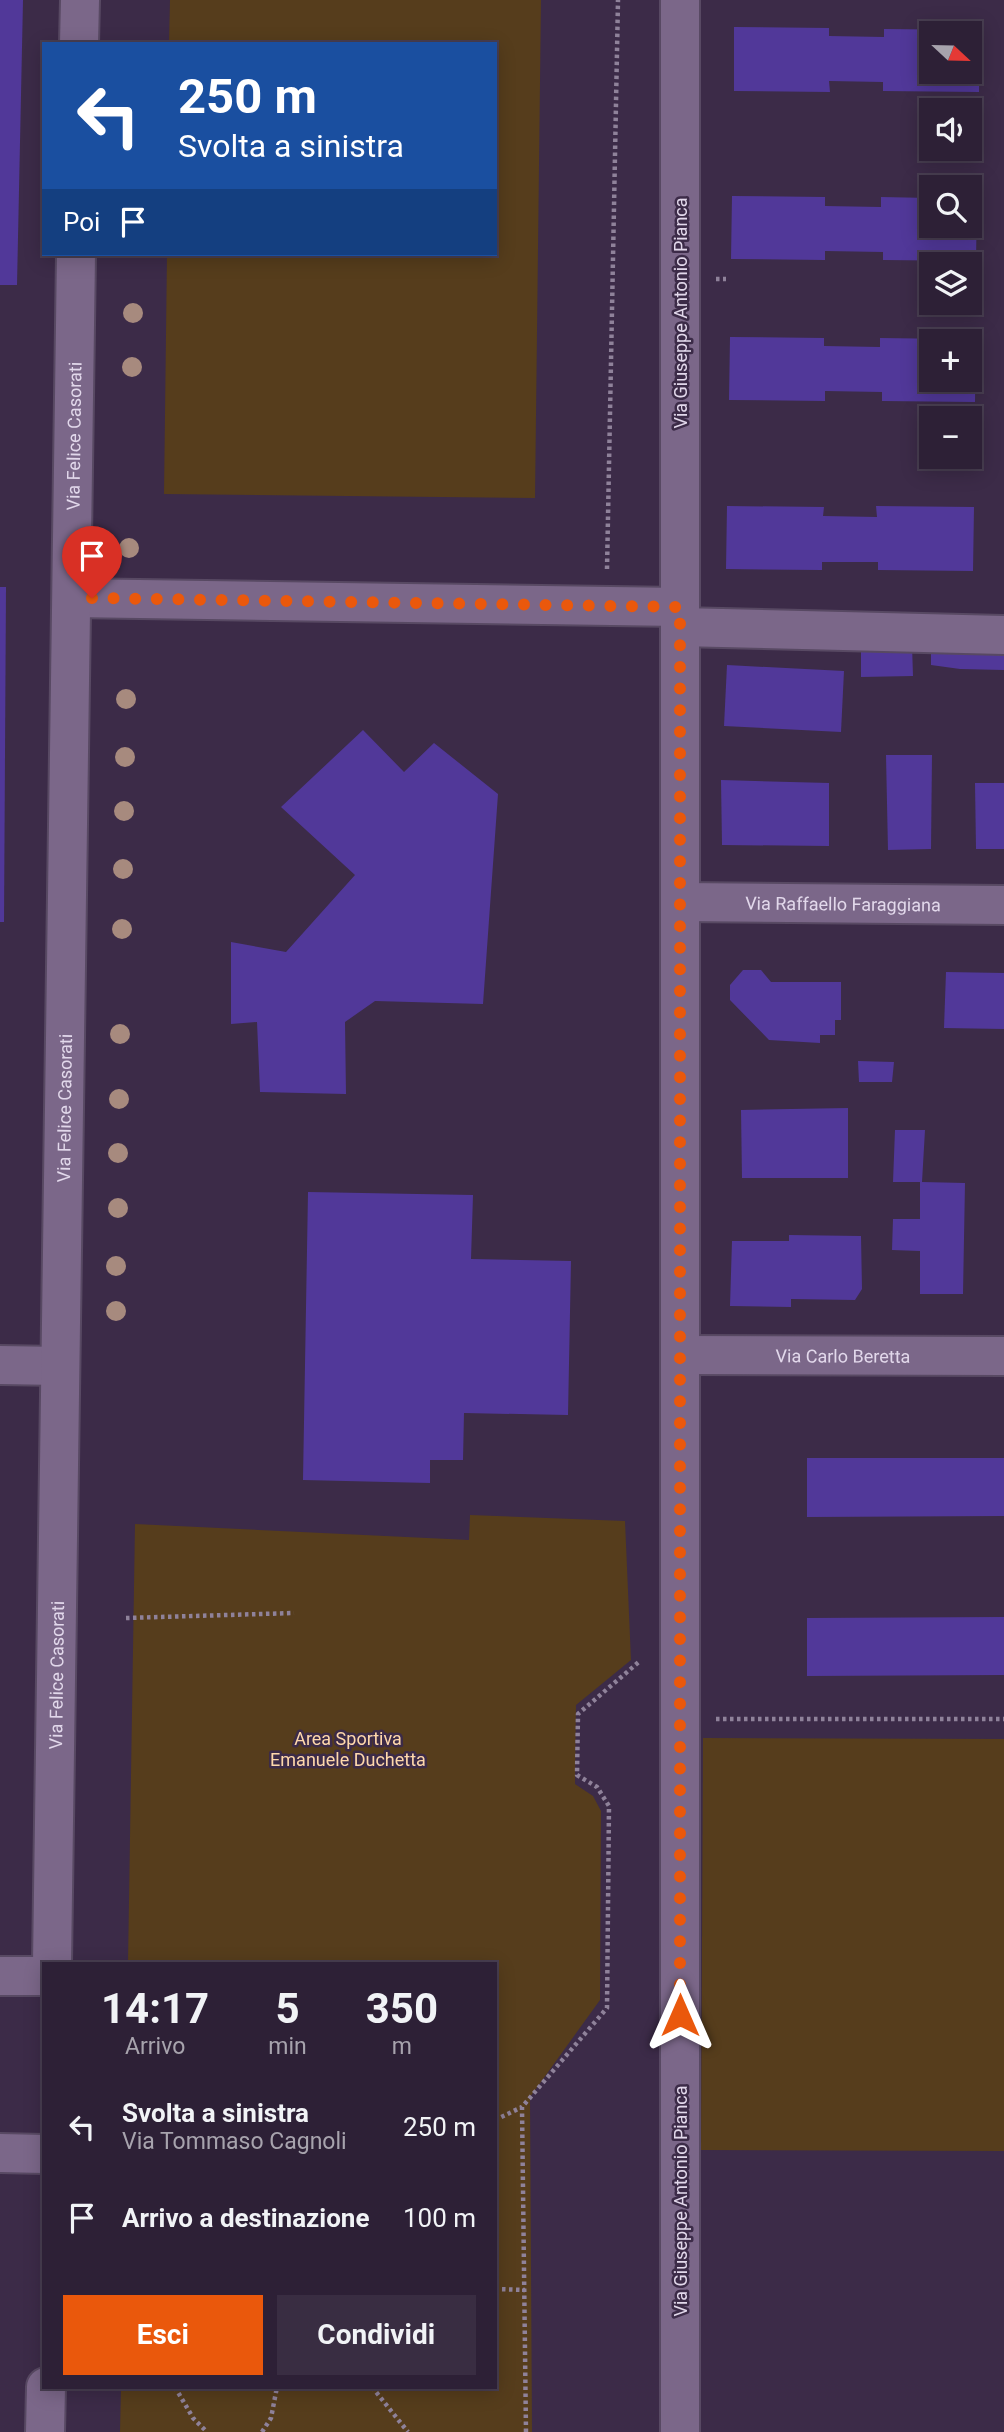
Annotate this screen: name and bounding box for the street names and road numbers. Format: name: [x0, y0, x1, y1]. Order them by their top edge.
street label: Via Giuseppe Antonio Pianca: [670, 197, 691, 429]
street label: Via Felice Casorati: [62, 362, 85, 511]
street label: Via Raffaello Faraggiana: [745, 892, 941, 915]
street label: Via Felice Casorati: [52, 1034, 76, 1183]
street label: Via Carlo Beretta: [776, 1345, 910, 1366]
street label: Via Felice Casorati: [45, 1601, 68, 1749]
street label: Via Giuseppe Antonio Pianca: [670, 2085, 691, 2317]

